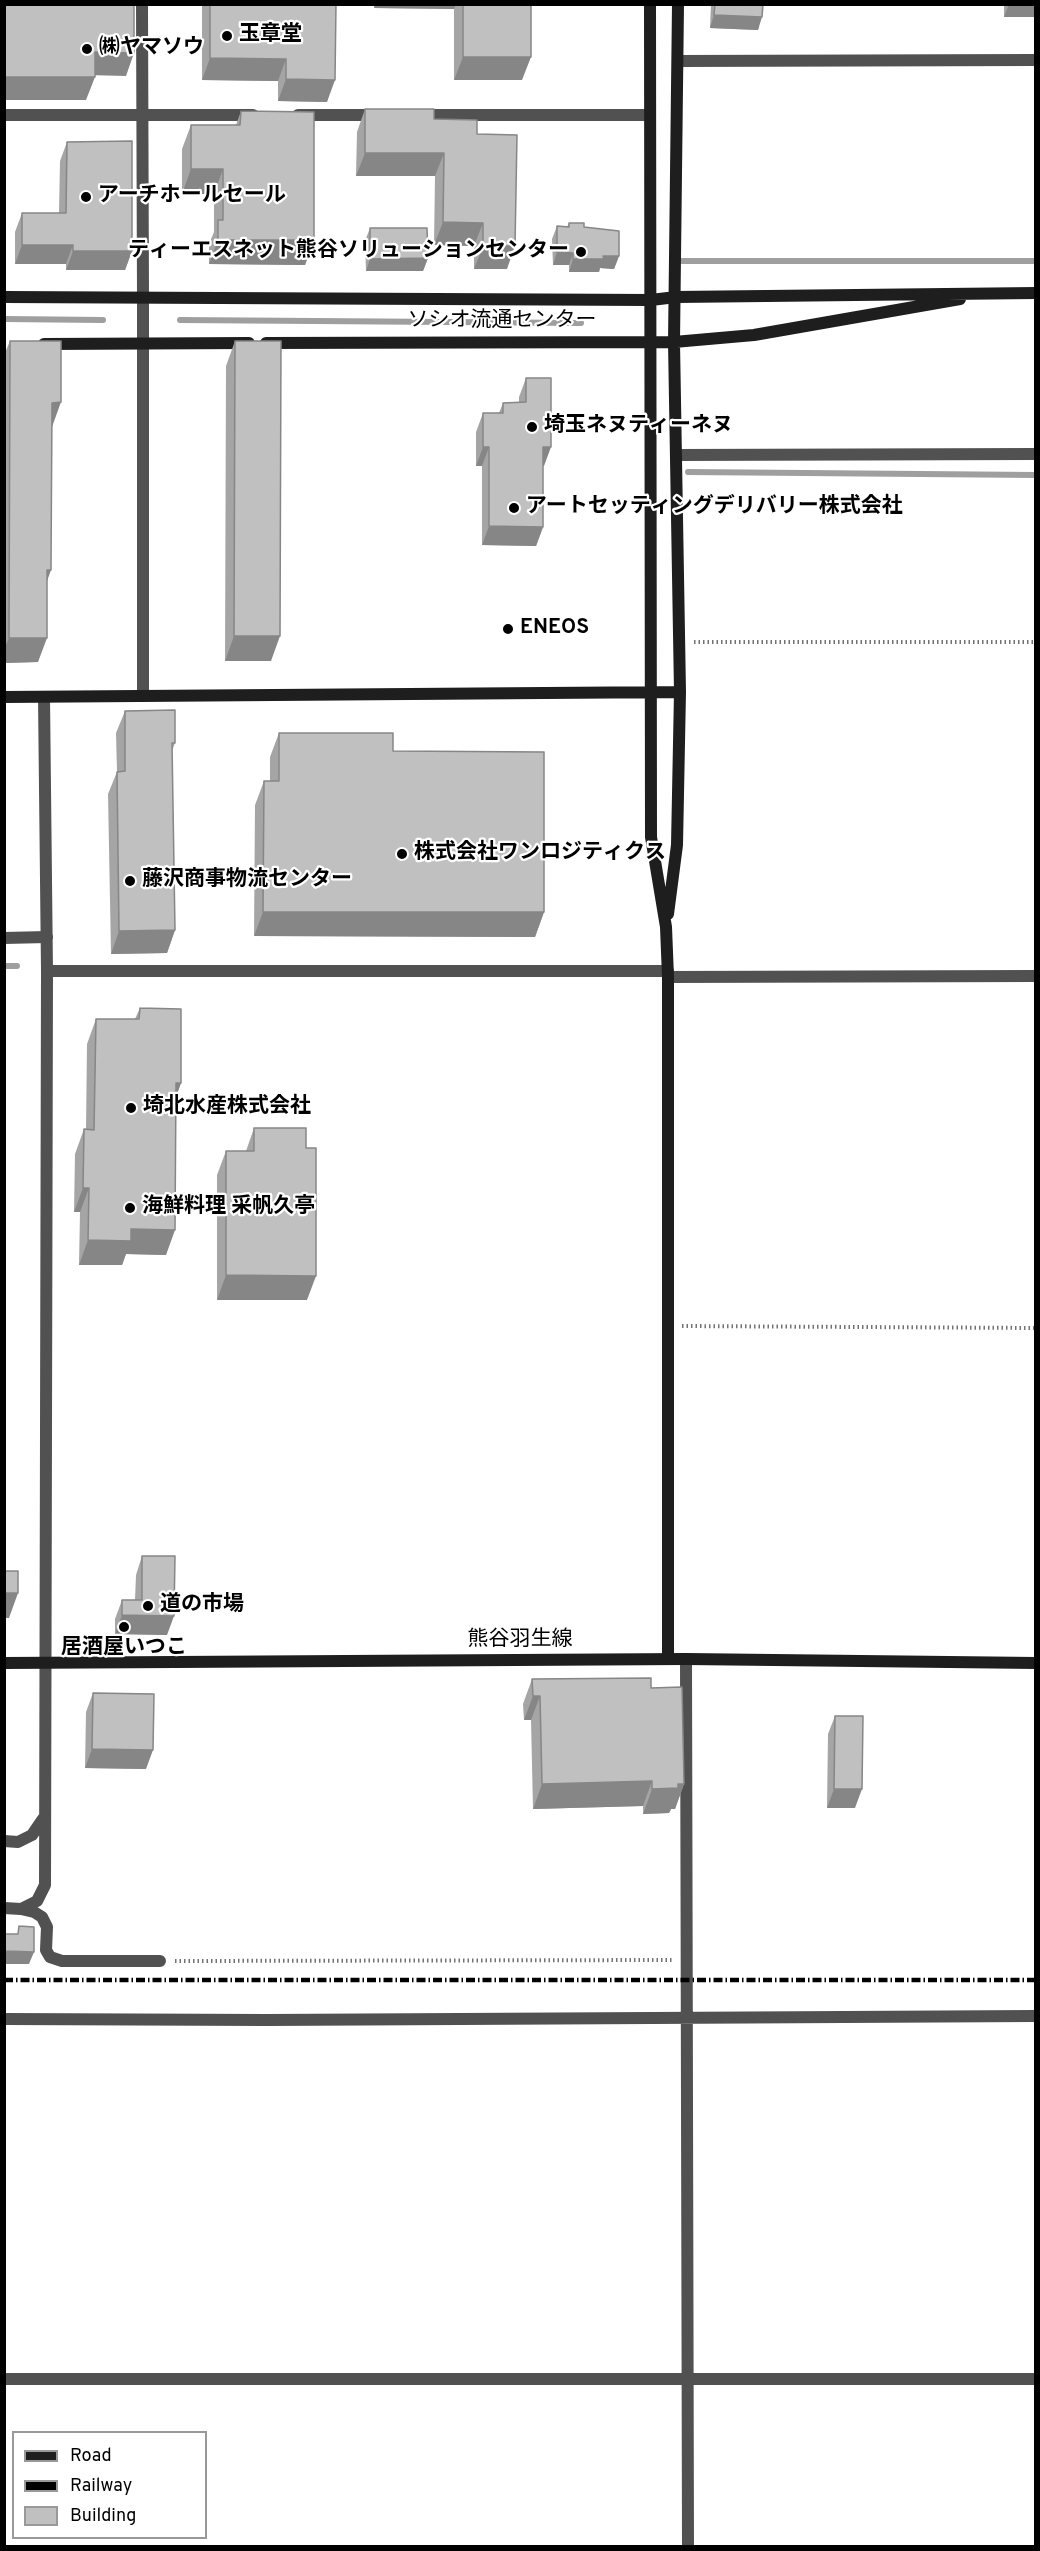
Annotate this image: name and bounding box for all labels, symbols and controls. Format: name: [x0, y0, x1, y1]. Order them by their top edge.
place label: 玉章堂: [239, 23, 302, 49]
marker: 玉章堂: [220, 29, 234, 43]
place label: ㈱ヤマソウ: [99, 36, 204, 62]
marker: ㈱ヤマソウ: [80, 42, 94, 56]
place label: アーチホールセール: [98, 184, 286, 210]
marker: アーチホールセール: [79, 190, 93, 204]
place label: ティーエスネット熊谷ソリューションセンター: [128, 239, 569, 265]
marker: ティーエスネット熊谷ソリューションセンター: [574, 245, 588, 259]
street label: ソシオ流通センター: [408, 309, 596, 335]
place label: 埼玉ネヌティーネヌ: [544, 414, 733, 440]
marker: 埼玉ネヌティーネヌ: [525, 420, 539, 434]
place label: アートセッティングデリバリー株式会社: [526, 495, 903, 521]
marker: アートセッティングデリバリー株式会社: [507, 501, 521, 515]
place label: ENEOS: [520, 616, 589, 642]
marker: ENEOS: [501, 622, 515, 636]
place label: 株式会社ワンロジティクス: [414, 841, 666, 867]
marker: 株式会社ワンロジティクス: [395, 847, 409, 861]
place label: 藤沢商事物流センター: [142, 868, 352, 894]
marker: 藤沢商事物流センター: [123, 874, 137, 888]
place label: 埼北水産株式会社: [143, 1095, 311, 1121]
marker: 埼北水産株式会社: [124, 1101, 138, 1115]
place label: 海鮮料理 采帆久亭: [142, 1195, 315, 1221]
marker: 海鮮料理 采帆久亭: [123, 1201, 137, 1215]
place label: 道の市場: [160, 1593, 244, 1619]
marker: 道の市場: [141, 1599, 155, 1613]
marker: 居酒屋いつこ: [117, 1620, 131, 1634]
street label: 熊谷羽生線: [468, 1628, 572, 1654]
place label: 居酒屋いつこ: [61, 1636, 187, 1662]
legend: [12, 2431, 207, 2539]
text: Road: [70, 2445, 112, 2468]
text: Railway: [70, 2475, 132, 2498]
text: Building: [70, 2505, 136, 2528]

